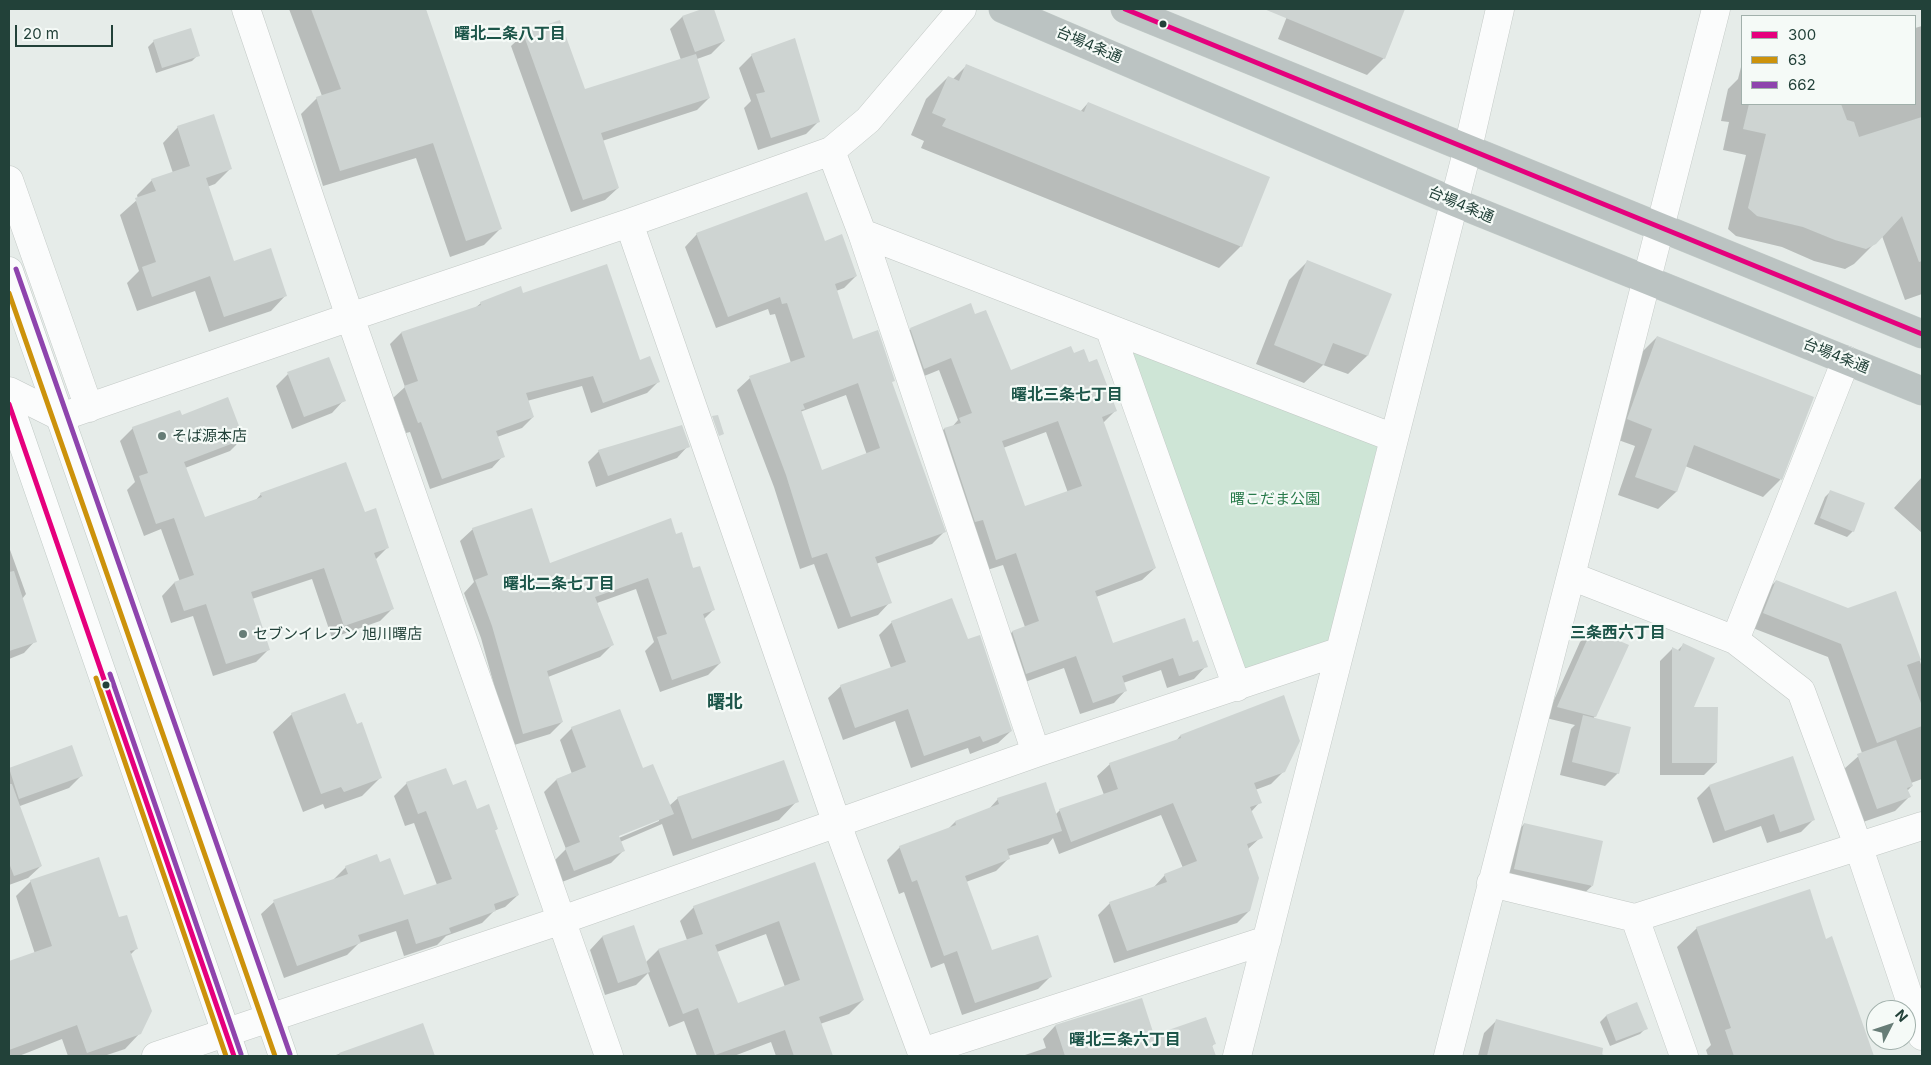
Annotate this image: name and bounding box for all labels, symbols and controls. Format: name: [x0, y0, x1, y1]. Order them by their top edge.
scale bar: [18, 15, 115, 47]
legend: [1741, 15, 1916, 105]
unlabelled marker: [1158, 19, 1168, 29]
street label: 台場4条通: [1053, 23, 1125, 67]
text: 20 m: [23, 24, 59, 43]
district label: 曙北二条八丁目: [454, 24, 566, 44]
text: 300: [1788, 25, 1816, 44]
text: 63: [1788, 50, 1807, 69]
text: 662: [1788, 75, 1816, 94]
street label: 台場4条通: [1425, 183, 1497, 227]
street label: 台場4条通: [1800, 335, 1872, 377]
district label: 曙北三条七丁目: [1011, 385, 1123, 405]
place label: そば源本店: [172, 427, 247, 445]
marker: そば源本店: [156, 430, 168, 442]
park label: 曙こだま公園: [1230, 490, 1320, 508]
district label: 曙北二条七丁目: [503, 574, 615, 594]
district label: 三条西六丁目: [1570, 623, 1666, 643]
place label: セブンイレブン 旭川曙店: [253, 625, 422, 643]
marker: セブンイレブン 旭川曙店: [237, 628, 249, 640]
unlabelled marker: [101, 680, 111, 690]
district label: 曙北: [707, 692, 743, 714]
north arrow: [1866, 1000, 1916, 1050]
text: N: [1892, 1006, 1912, 1025]
district label: 曙北三条六丁目: [1069, 1030, 1181, 1050]

